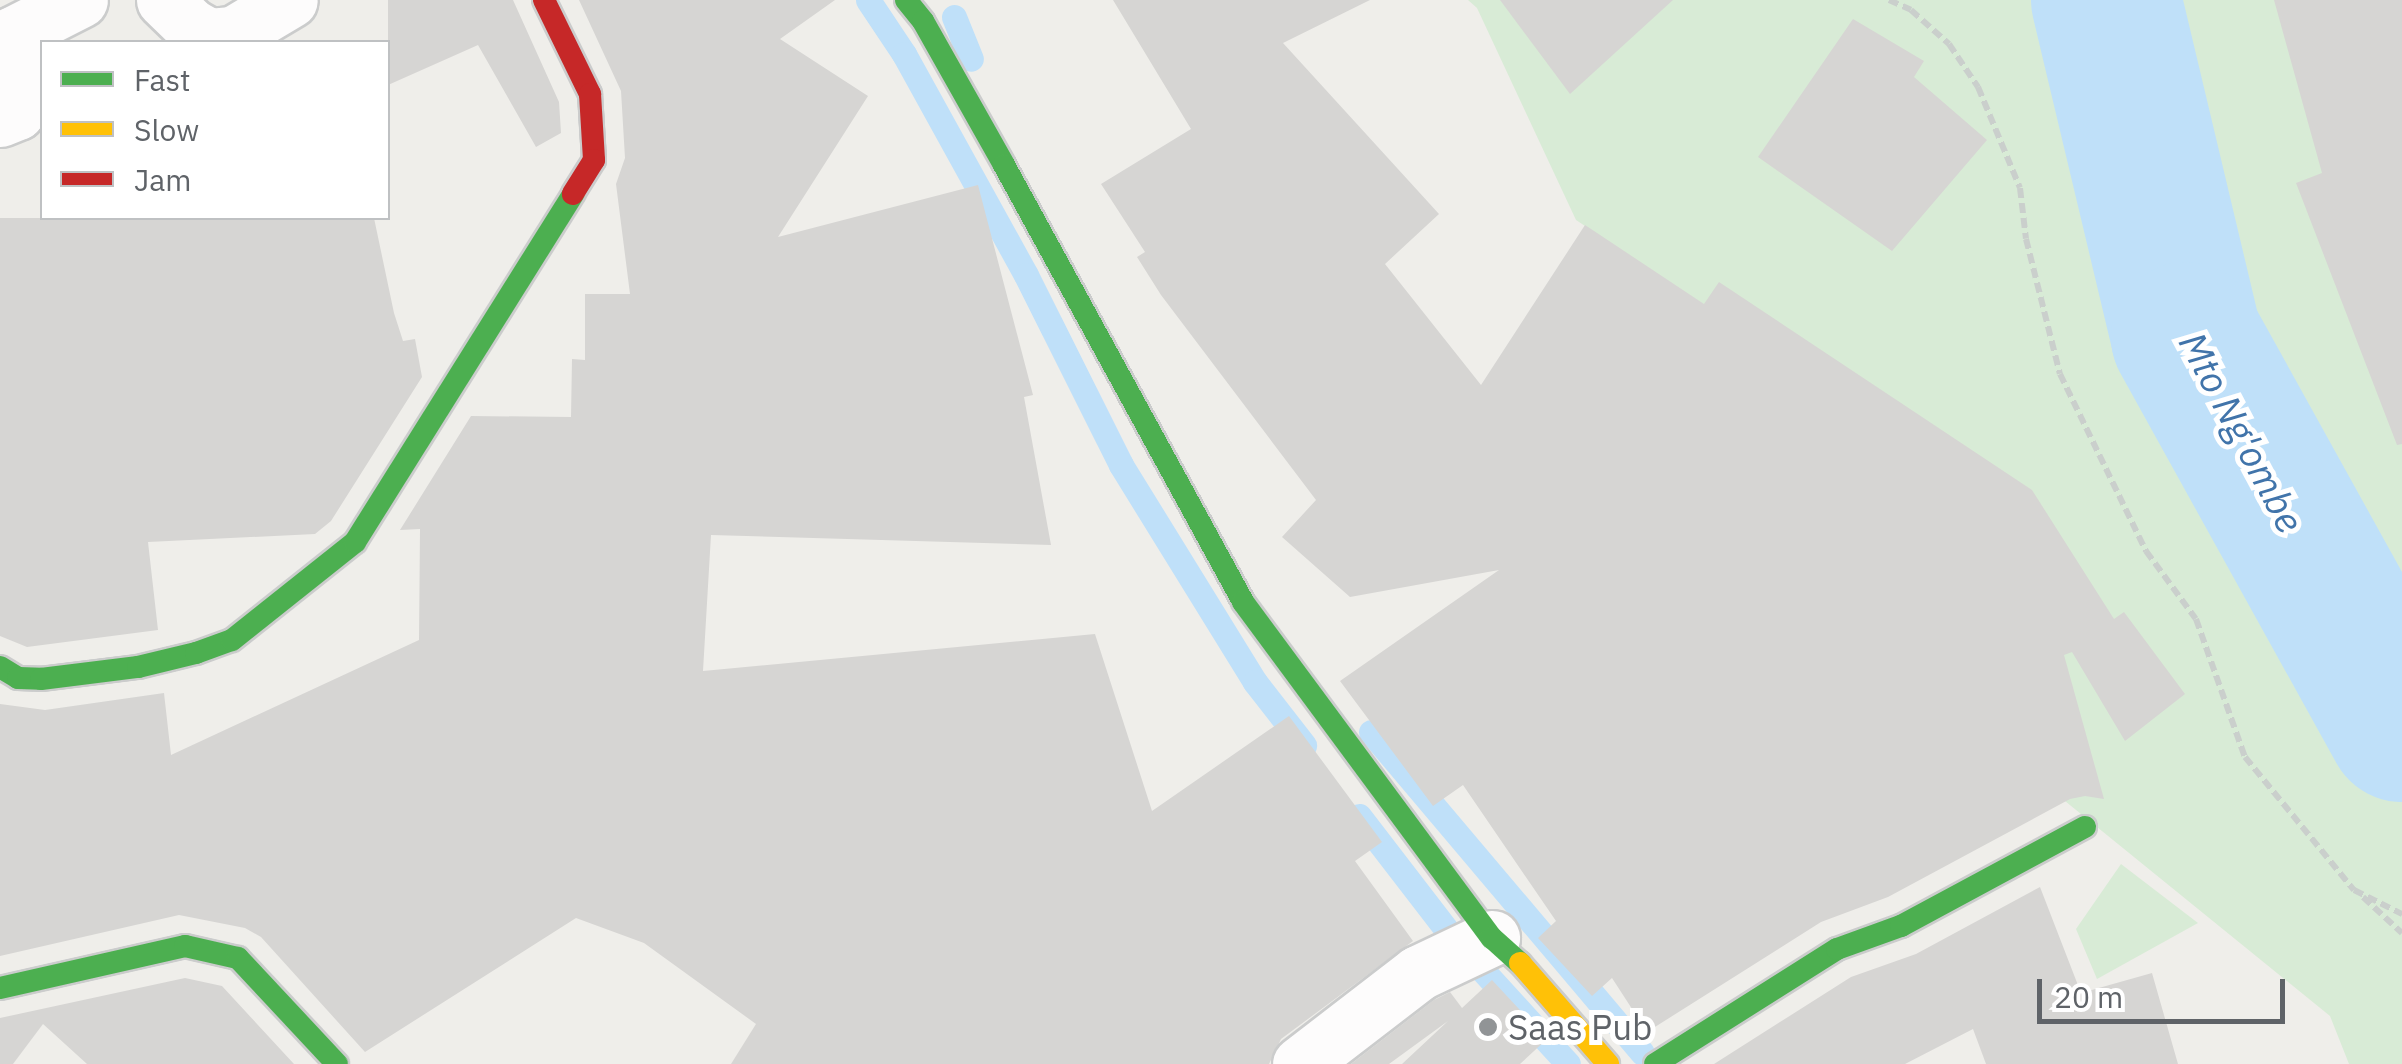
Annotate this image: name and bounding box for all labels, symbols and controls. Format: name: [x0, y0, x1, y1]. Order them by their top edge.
legend: [40, 40, 390, 220]
text: Fast: [134, 60, 191, 99]
text: Slow: [134, 110, 199, 149]
text: Jam: [134, 160, 192, 199]
water label: Mto Ng'ombe: [2170, 324, 2314, 540]
scale bar: [2042, 959, 2290, 1021]
text: 20 m: [2054, 977, 2123, 1016]
place label: Saas Pub: [1508, 1006, 1652, 1048]
marker: Saas Pub: [1477, 1016, 1499, 1038]

